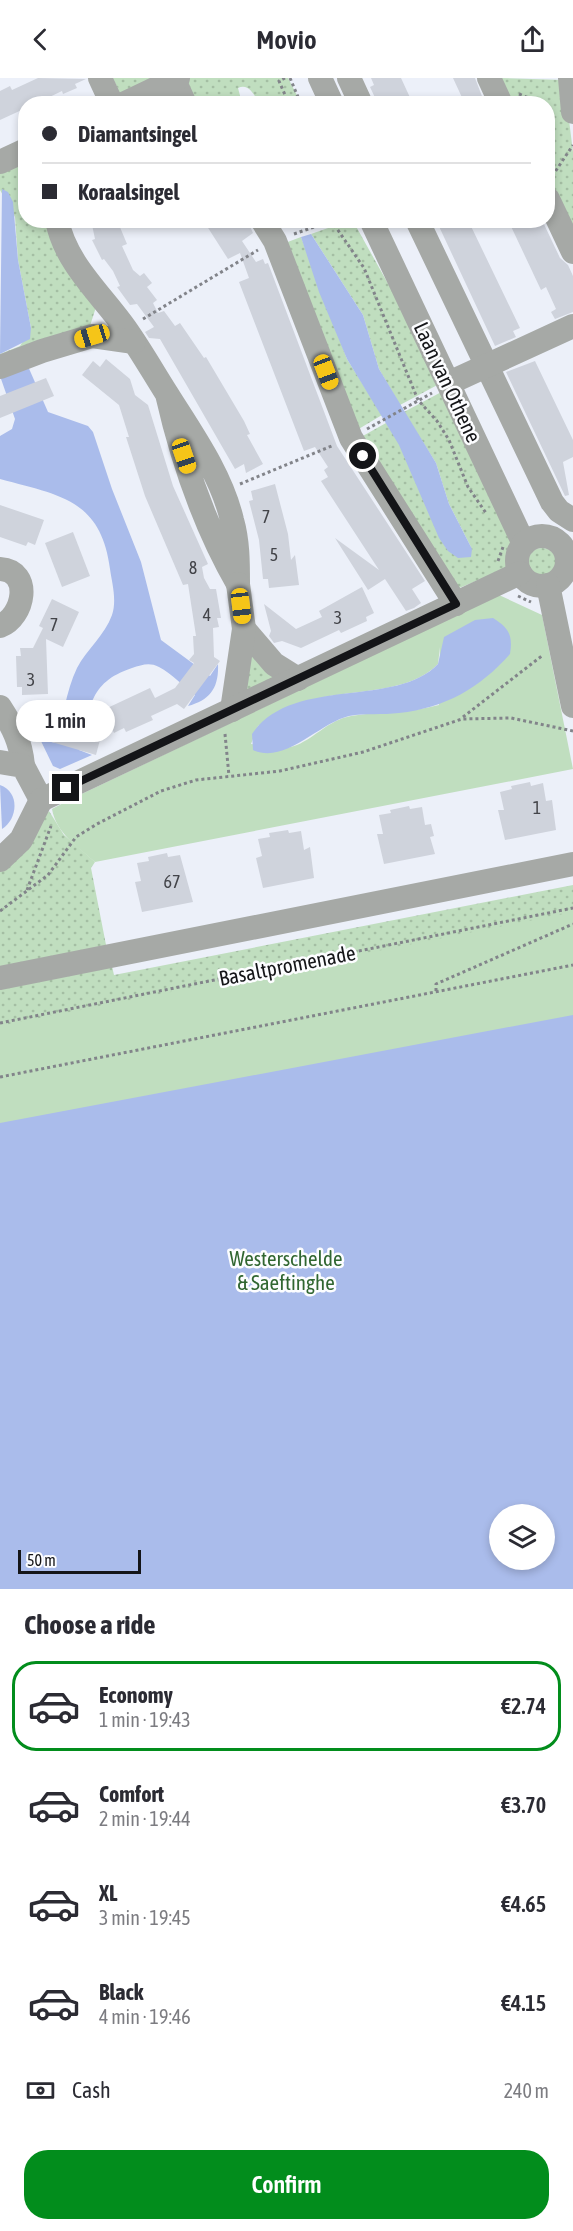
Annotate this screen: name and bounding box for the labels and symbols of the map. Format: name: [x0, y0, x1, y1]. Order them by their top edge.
street label: Laan van Othene: [410, 318, 486, 446]
car: [72, 322, 112, 350]
car: [311, 352, 341, 392]
car: [170, 436, 198, 476]
route start: [349, 442, 376, 469]
house number: 7: [262, 506, 270, 527]
house number: 5: [270, 544, 278, 565]
house number: 8: [189, 557, 197, 578]
car: [230, 587, 252, 625]
house number: 4: [203, 604, 211, 625]
house number: 3: [334, 607, 342, 628]
house number: 7: [50, 614, 58, 635]
house number: 3: [27, 669, 35, 690]
callout: 1 min: [16, 701, 116, 743]
route end: [52, 774, 79, 801]
house number: 1: [533, 797, 541, 818]
house number: 67: [164, 871, 180, 892]
street label: Basaltpromenade: [217, 940, 357, 990]
park label: Westerschelde & Saeftinghe: [230, 1246, 342, 1294]
scale bar: [18, 1547, 141, 1574]

